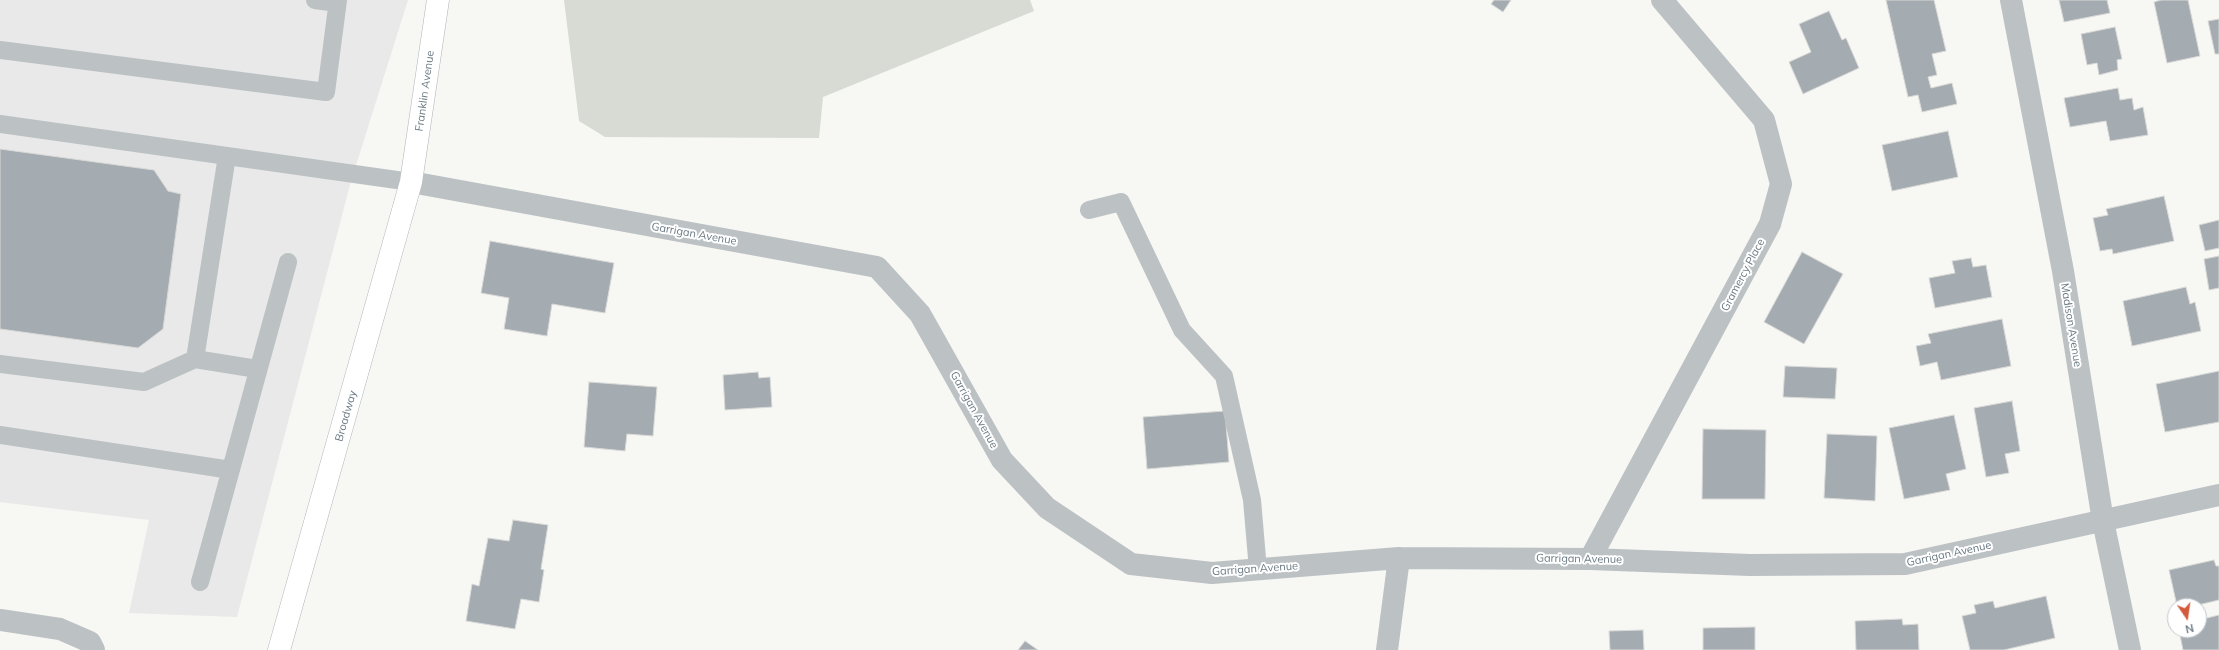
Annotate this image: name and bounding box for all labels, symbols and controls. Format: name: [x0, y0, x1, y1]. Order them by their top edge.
street label: Franklin Avenue: [413, 50, 437, 132]
street label: Garrigan Avenue: [650, 220, 738, 248]
street label: Gramercy Place: [1718, 237, 1768, 313]
street label: Madison Avenue: [2058, 282, 2084, 368]
street label: Garrigan Avenue: [947, 369, 1001, 451]
street label: Broadway: [332, 389, 360, 443]
street label: Garrigan Avenue: [1906, 539, 1992, 569]
street label: Garrigan Avenue: [1536, 552, 1622, 566]
street label: Garrigan Avenue: [1212, 559, 1298, 579]
north arrow: [2167, 598, 2207, 638]
text: N: [2184, 621, 2195, 636]

